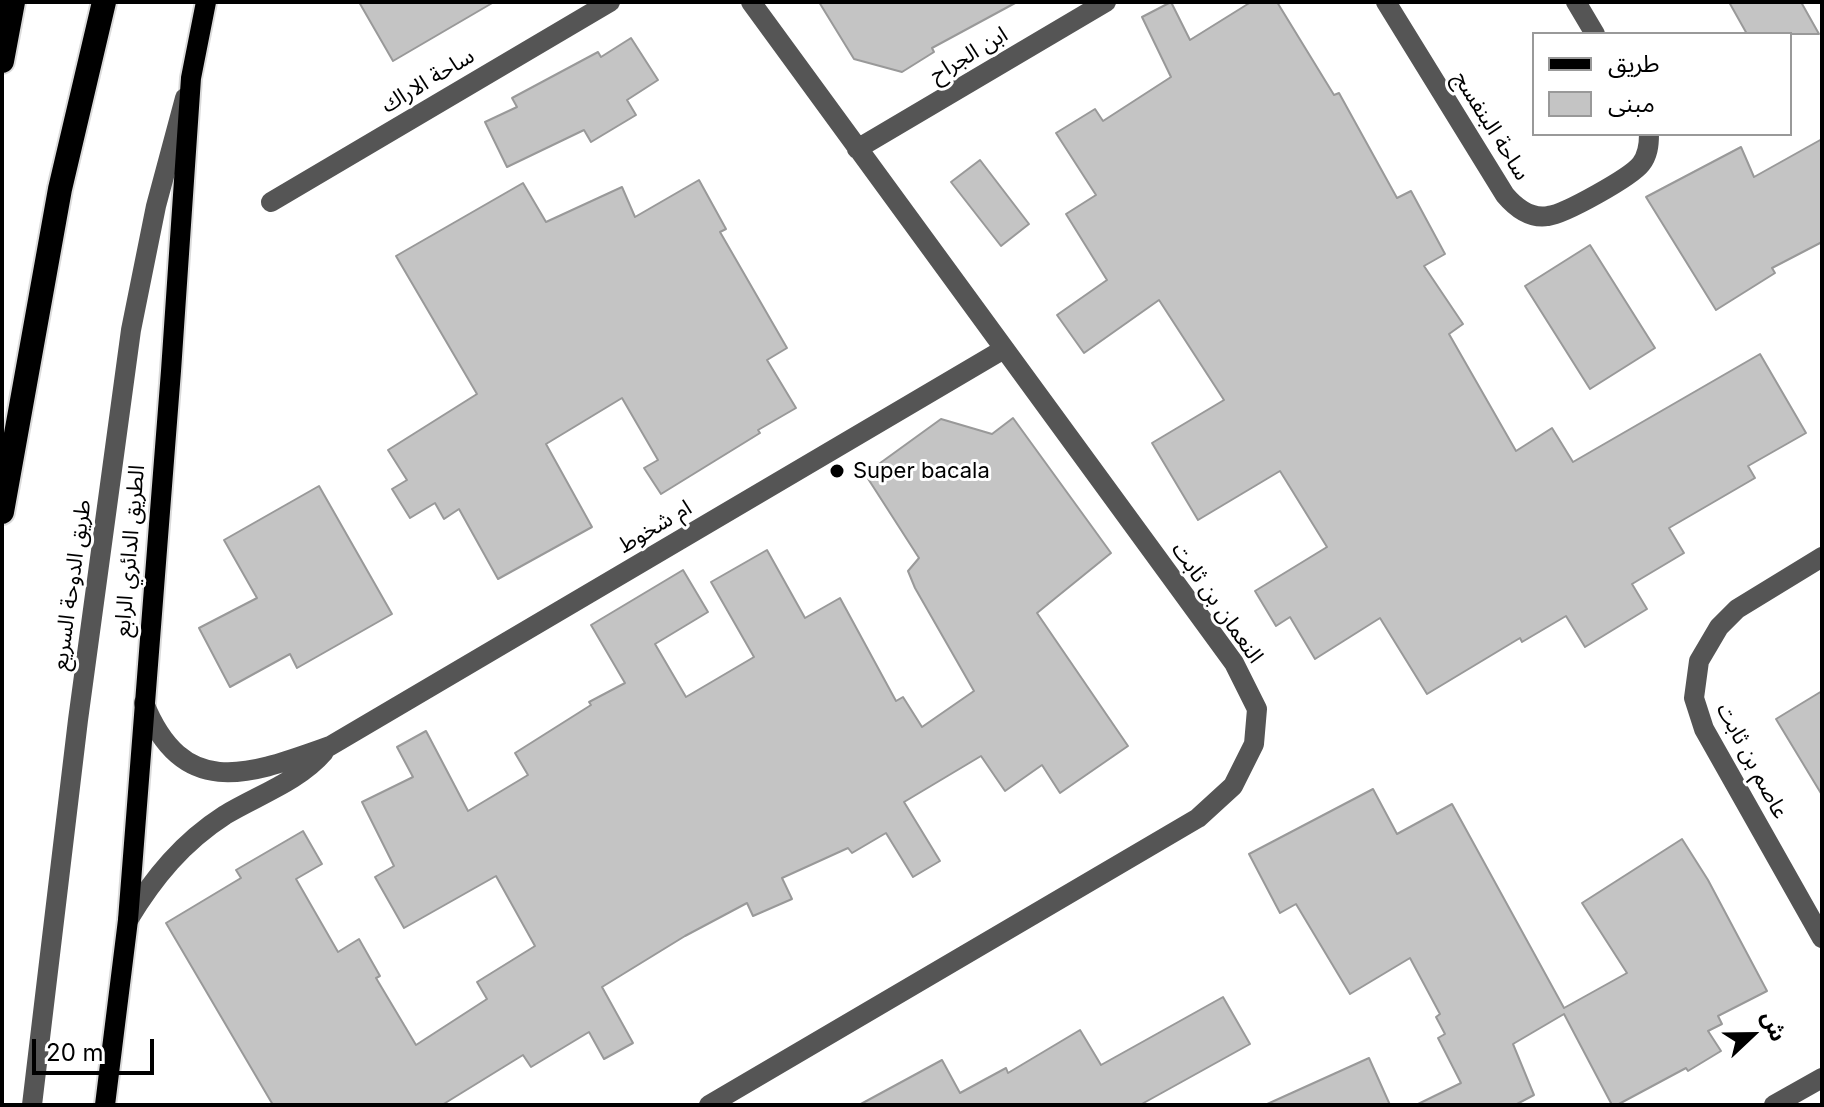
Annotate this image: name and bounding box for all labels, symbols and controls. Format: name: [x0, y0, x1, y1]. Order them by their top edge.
street label: ابن الجراح: [925, 22, 1013, 88]
legend: [1532, 32, 1792, 136]
street label: ساحة الاراك: [377, 43, 479, 119]
text: طريق: [1608, 49, 1660, 78]
street label: ساحة البنفسج: [1447, 67, 1535, 185]
text: مبنى: [1608, 89, 1655, 118]
place label: Super bacala: [853, 458, 990, 484]
marker: Super bacala: [828, 462, 846, 480]
street label: الطريق الدائري الرابع: [109, 464, 151, 638]
street label: ام شخوط: [613, 495, 697, 559]
street label: طريق الدوحة السريع: [47, 498, 97, 672]
street label: النعمان بن ثابت: [1166, 537, 1268, 669]
street label: عاصم بن ثابت: [1711, 699, 1793, 823]
north arrow: [1712, 995, 1792, 1075]
text: ش: [1757, 1007, 1792, 1045]
scale bar: [36, 1023, 158, 1073]
text: 20 m: [46, 1038, 104, 1067]

